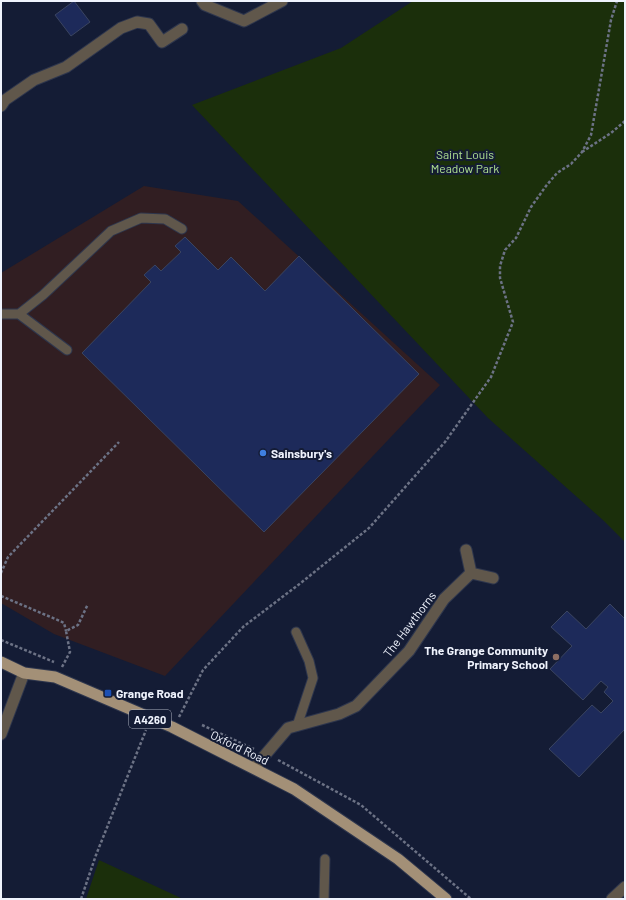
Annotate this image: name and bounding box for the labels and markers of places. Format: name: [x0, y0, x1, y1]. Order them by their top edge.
place label: Sainsbury's: [271, 446, 332, 460]
marker: Sainsbury's: [258, 448, 268, 458]
place label: The Grange Community Primary School: [424, 643, 548, 671]
marker: The Grange Community Primary School: [551, 652, 561, 662]
place label: Grange Road: [116, 686, 184, 700]
marker: Grange Road: [103, 688, 113, 698]

